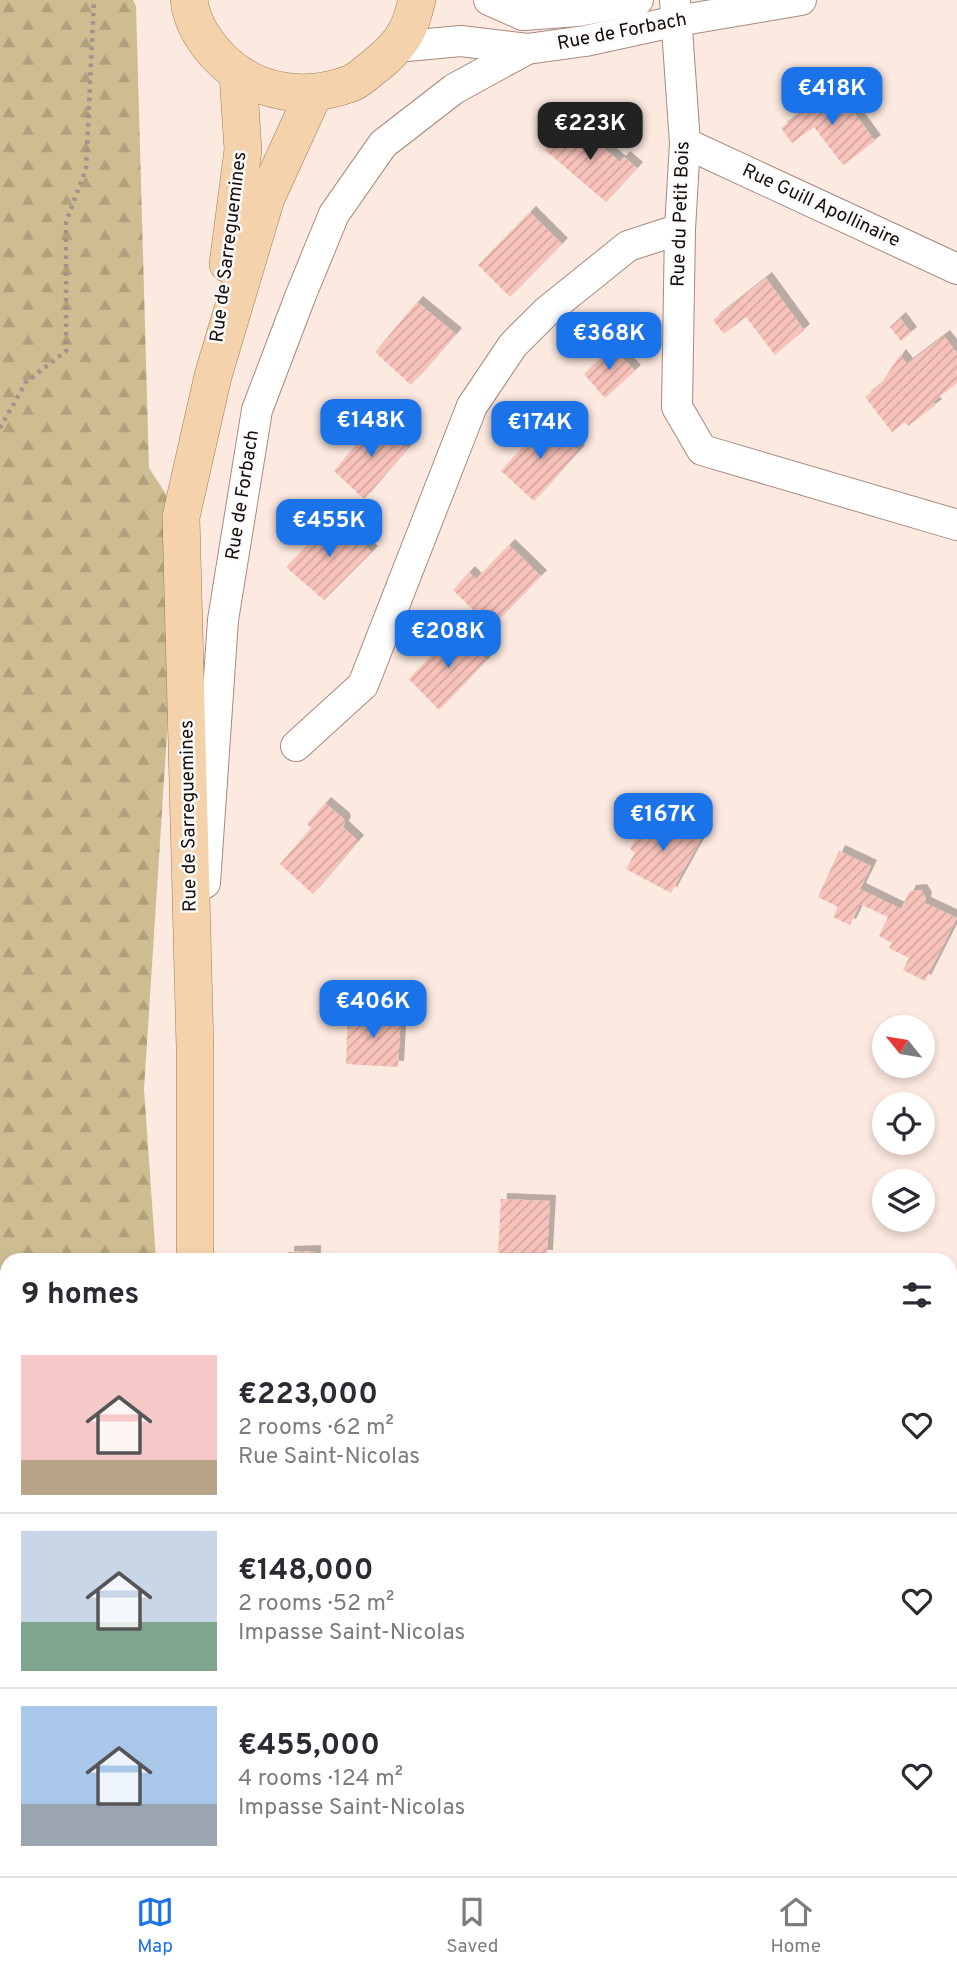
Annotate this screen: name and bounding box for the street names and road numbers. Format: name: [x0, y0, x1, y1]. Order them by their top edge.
street label: Rue de Forbach: [555, 8, 689, 56]
street label: Rue du Petit Bois: [666, 141, 696, 287]
street label: Rue de Sarreguemines: [205, 150, 253, 344]
street label: Rue Guill Apollinaire: [738, 159, 904, 253]
street label: Rue de Forbach: [221, 428, 265, 562]
street label: Rue de Sarreguemines: [175, 720, 203, 912]

